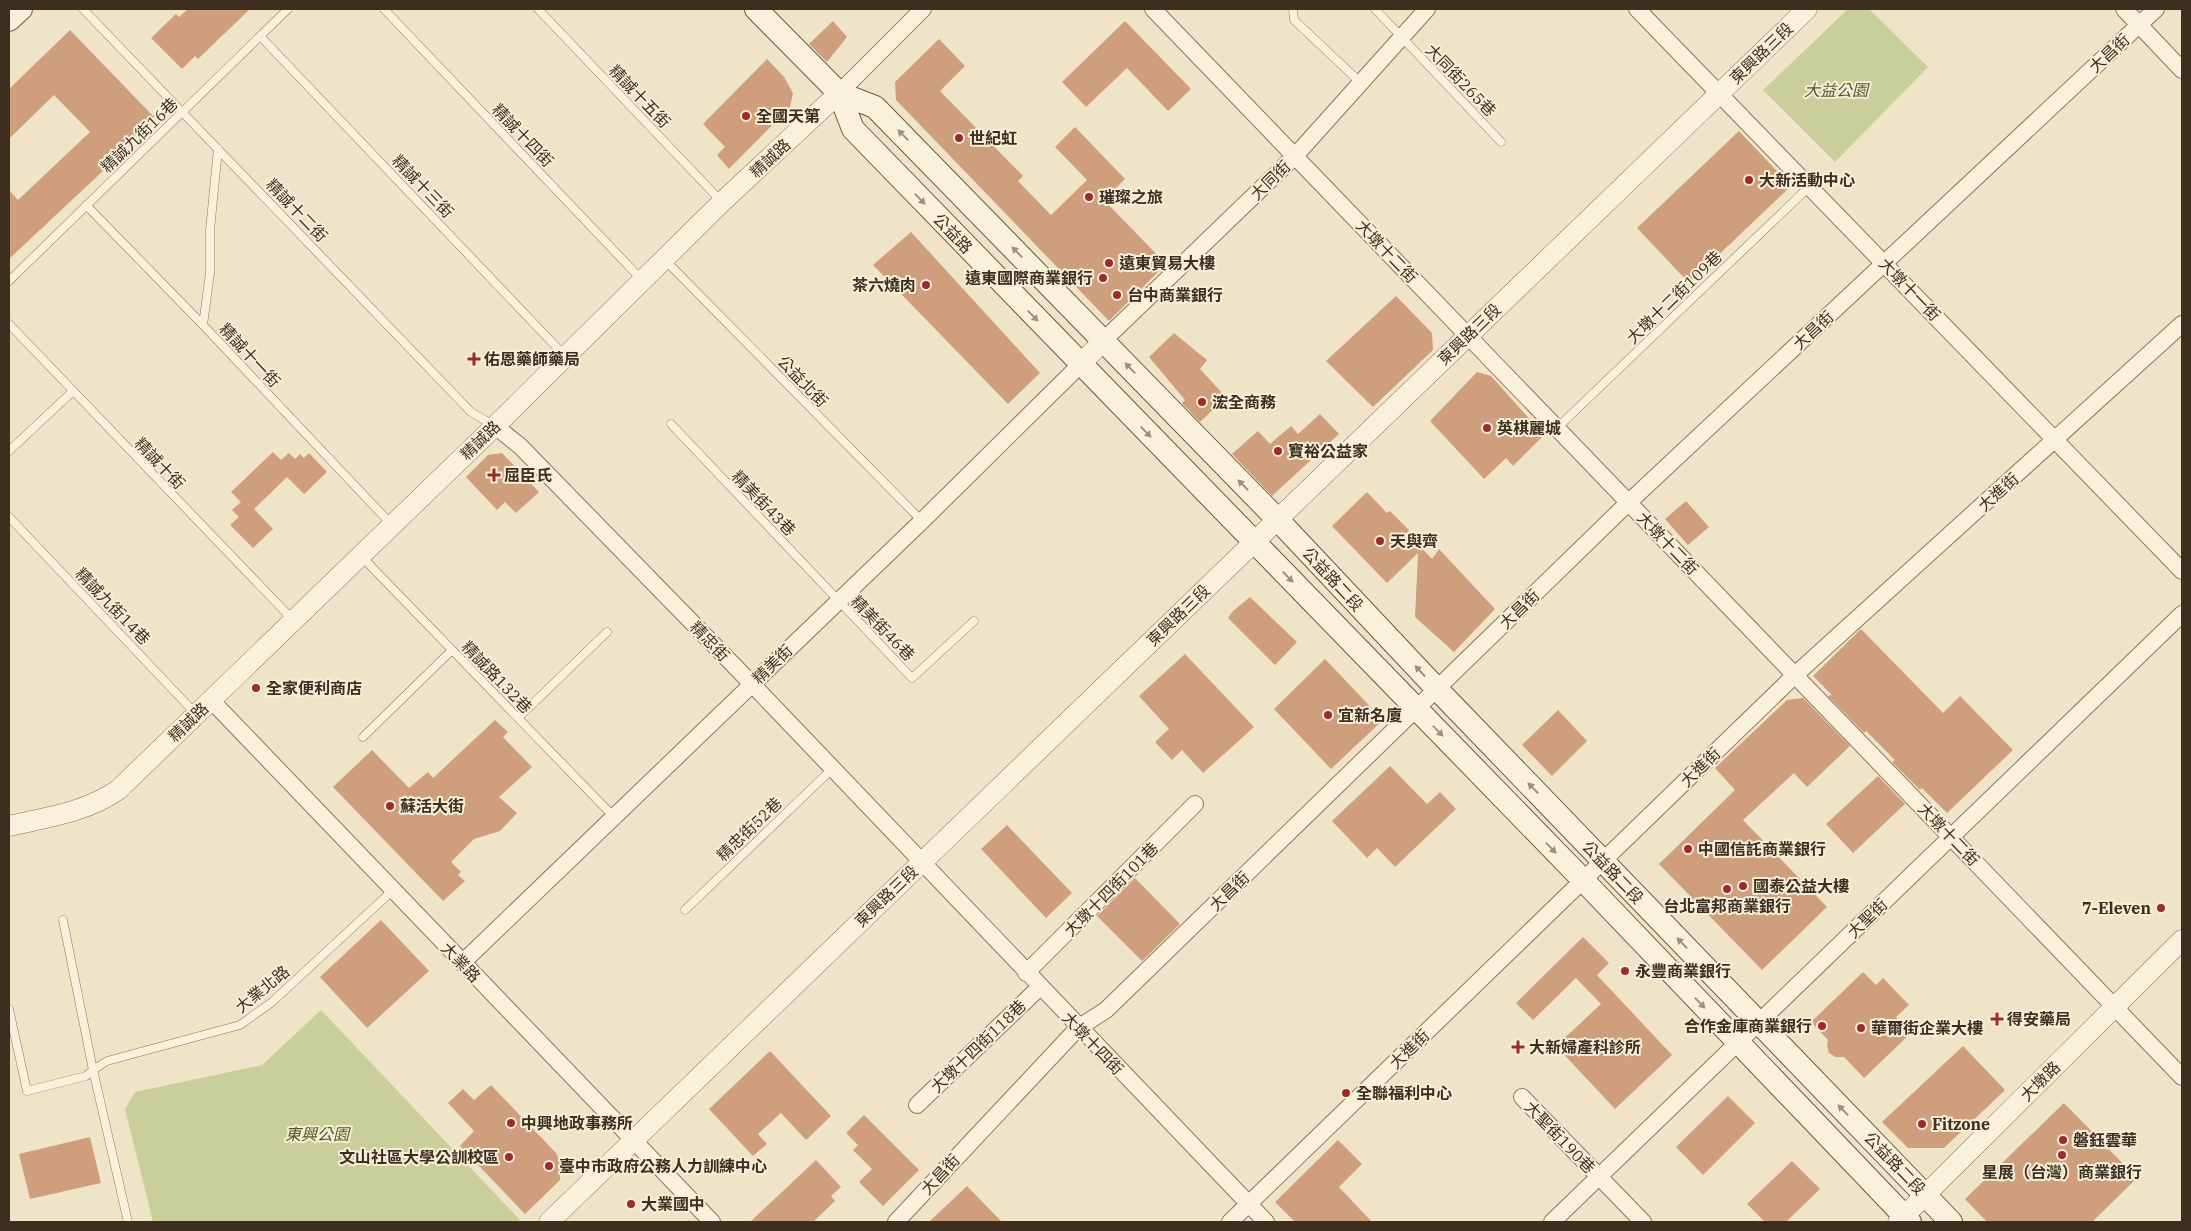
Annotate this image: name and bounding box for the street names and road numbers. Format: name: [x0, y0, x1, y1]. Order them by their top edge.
street label: 東興路三段: [1725, 18, 1797, 88]
street label: 大昌街: [2085, 29, 2133, 77]
street label: 大同街265巷: [1422, 40, 1500, 120]
street label: 精誠十五街: [605, 60, 675, 132]
street label: 精誠九街16巷: [96, 93, 182, 177]
street label: 精誠十四街: [488, 99, 558, 171]
street label: 精誠路: [746, 134, 794, 182]
street label: 精誠十三街: [388, 150, 458, 222]
street label: 大同街: [1246, 156, 1294, 204]
street label: 精誠十二街: [262, 174, 332, 246]
street label: 公益路: [929, 209, 977, 257]
street label: 大墩十二街: [1352, 215, 1422, 287]
street label: 大墩十二街109巷: [1622, 246, 1726, 348]
street label: 大墩十一街: [1875, 253, 1945, 325]
street label: 東興路三段: [1433, 299, 1505, 369]
street label: 大昌街: [1789, 306, 1837, 354]
street label: 精誠十一街: [215, 319, 285, 391]
street label: 公益北街: [774, 351, 832, 411]
street label: 精誠路: [456, 416, 504, 464]
street label: 精誠十街: [131, 433, 189, 493]
street label: 精美街43巷: [728, 466, 800, 540]
street label: 大進街: [1973, 469, 2023, 515]
street label: 大墩十二街: [1633, 507, 1703, 579]
street label: 公益路二段: [1298, 543, 1368, 615]
street label: 精誠九街14巷: [71, 563, 155, 649]
street label: 東興路三段: [1142, 580, 1214, 650]
street label: 大昌街: [1495, 585, 1543, 633]
street label: 精美街46巷: [847, 591, 919, 665]
street label: 精忠街: [686, 617, 734, 665]
street label: 精誠路132巷: [458, 637, 536, 717]
street label: 精美街: [748, 640, 796, 688]
street label: 精誠路: [164, 698, 212, 746]
street label: 大進街: [1676, 743, 1724, 791]
street label: 精忠街52巷: [712, 793, 786, 865]
street label: 大墩十二街: [1914, 798, 1984, 870]
street label: 公益路二段: [1578, 836, 1648, 908]
street label: 大墩十四街101巷: [1060, 838, 1162, 940]
street label: 東興路三段: [850, 861, 922, 931]
street label: 大昌街: [1205, 867, 1253, 915]
street label: 大聖街: [1843, 894, 1891, 942]
street label: 大業路: [437, 938, 485, 986]
street label: 大業北路: [231, 961, 293, 1017]
street label: 大墩十四街118巷: [926, 995, 1030, 1097]
street label: 大墩十四街: [1058, 1007, 1128, 1079]
street label: 大進街: [1385, 1025, 1433, 1073]
street label: 大墩路: [2016, 1057, 2064, 1105]
street label: 大聖街190巷: [1521, 1097, 1599, 1177]
street label: 公益路二段: [1860, 1127, 1930, 1199]
street label: 大昌街: [916, 1150, 964, 1198]

